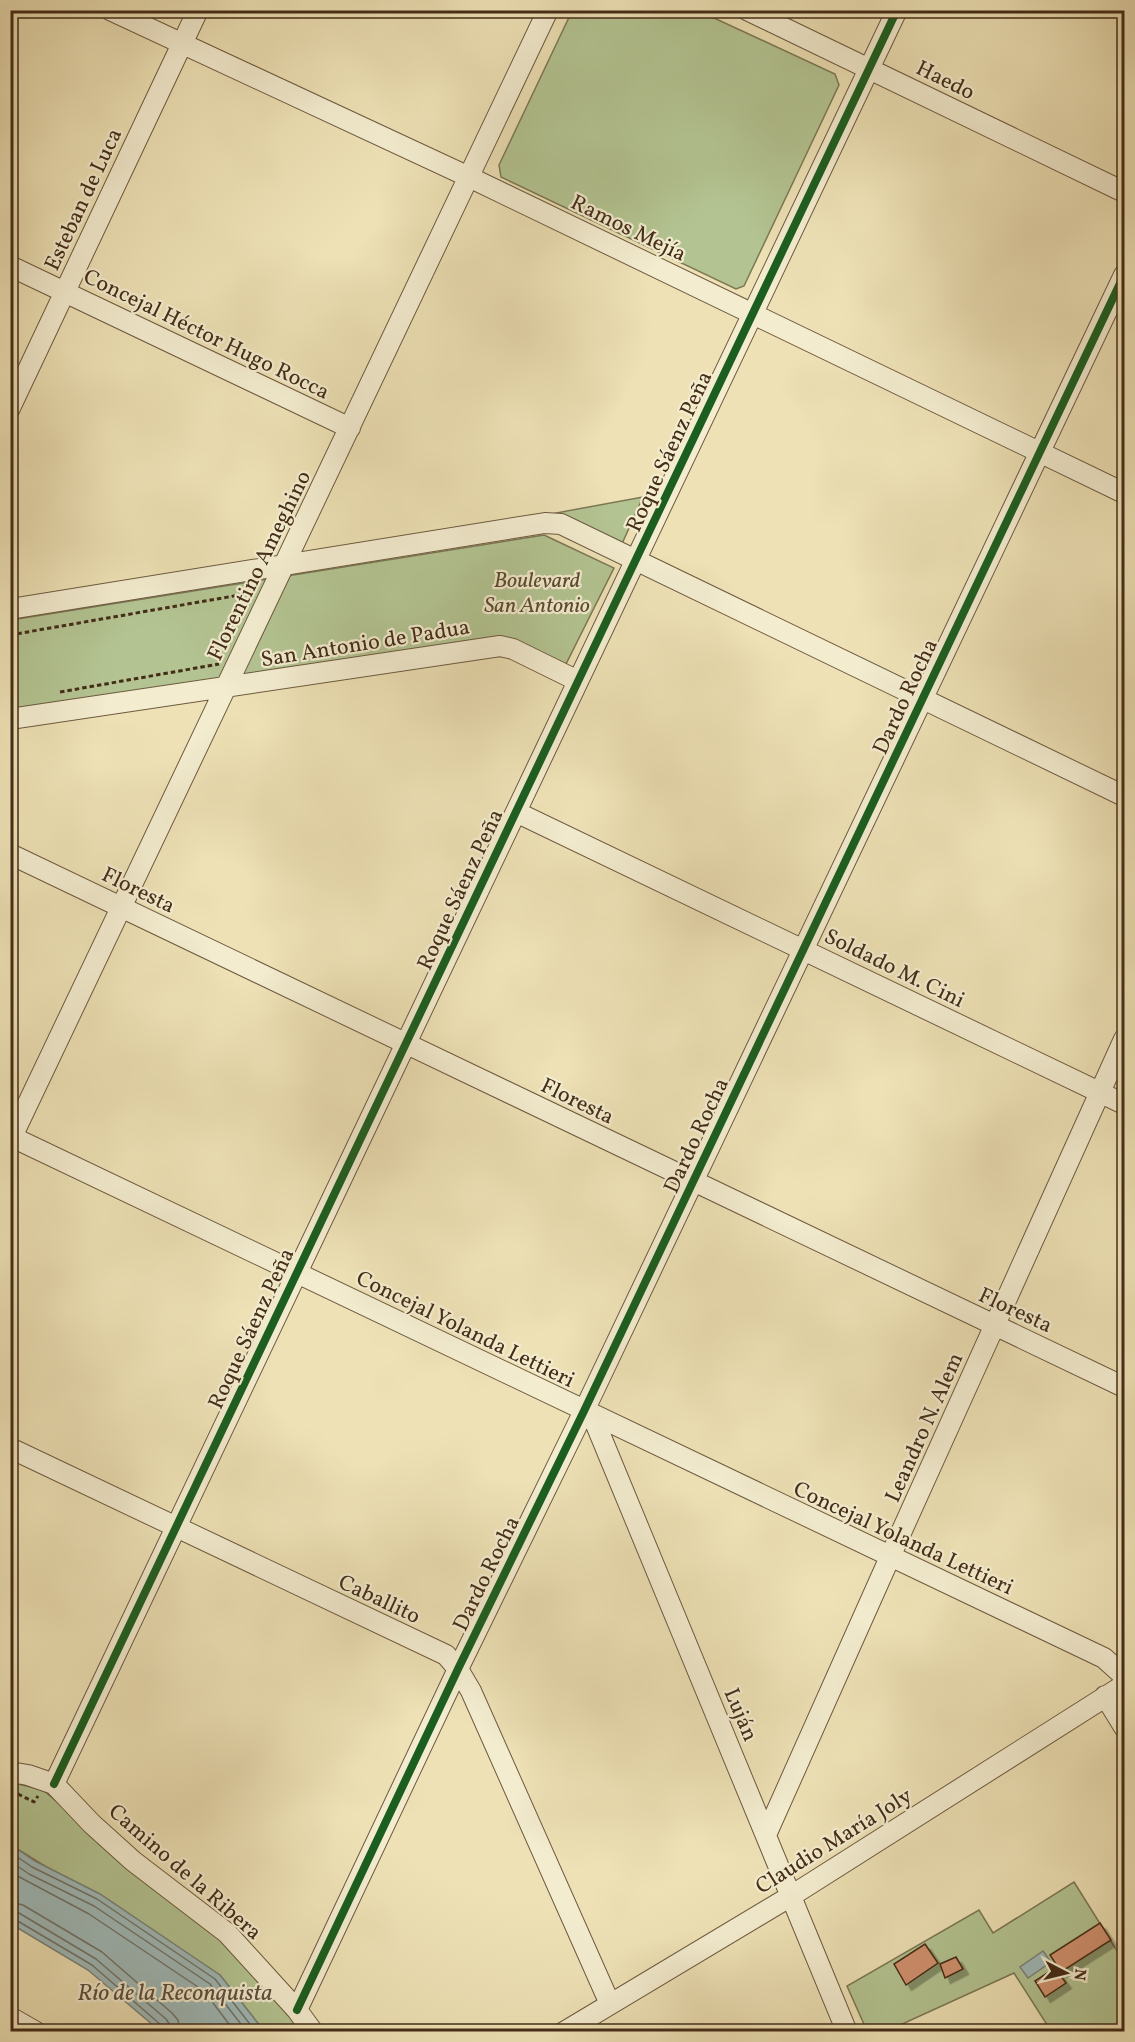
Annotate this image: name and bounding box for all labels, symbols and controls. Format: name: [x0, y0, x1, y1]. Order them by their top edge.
street label: Haedo: [910, 54, 980, 109]
street label: Esteban de Luca: [38, 124, 131, 276]
street label: Ramos Mejía: [565, 188, 691, 271]
street label: Concejal Héctor Hugo Rocca: [78, 262, 334, 408]
street label: Roque Sáenz Peña: [619, 366, 721, 538]
street label: Florentino Ameghino: [201, 466, 320, 666]
park label: Boulevard San Antonio: [484, 566, 590, 622]
street label: San Antonio de Padua: [259, 613, 472, 676]
street label: Dardo Rocha: [866, 634, 947, 760]
street label: Roque Sáenz Peña: [410, 804, 512, 976]
street label: Floresta: [96, 860, 180, 922]
street label: Soldado M. Cini: [818, 922, 969, 1017]
street label: Floresta: [535, 1071, 619, 1133]
street label: Dardo Rocha: [657, 1073, 738, 1199]
street label: Roque Sáenz Peña: [201, 1243, 303, 1415]
street label: Concejal Yolanda Lettieri: [350, 1264, 579, 1397]
street label: Floresta: [973, 1281, 1057, 1342]
street label: Leandro N. Alem: [878, 1348, 972, 1508]
street label: Concejal Yolanda Lettieri: [788, 1475, 1018, 1604]
street label: Dardo Rocha: [446, 1511, 528, 1637]
street label: Caballito: [333, 1568, 425, 1633]
street label: Luján: [715, 1684, 765, 1746]
street label: Claudio María Joly: [750, 1781, 919, 1903]
street label: Camino de la Ribera: [101, 1798, 268, 1948]
north arrow: [1036, 1943, 1096, 2003]
text: N: [1067, 1967, 1091, 1982]
water label: Río de la Reconquista: [77, 1977, 273, 2011]

